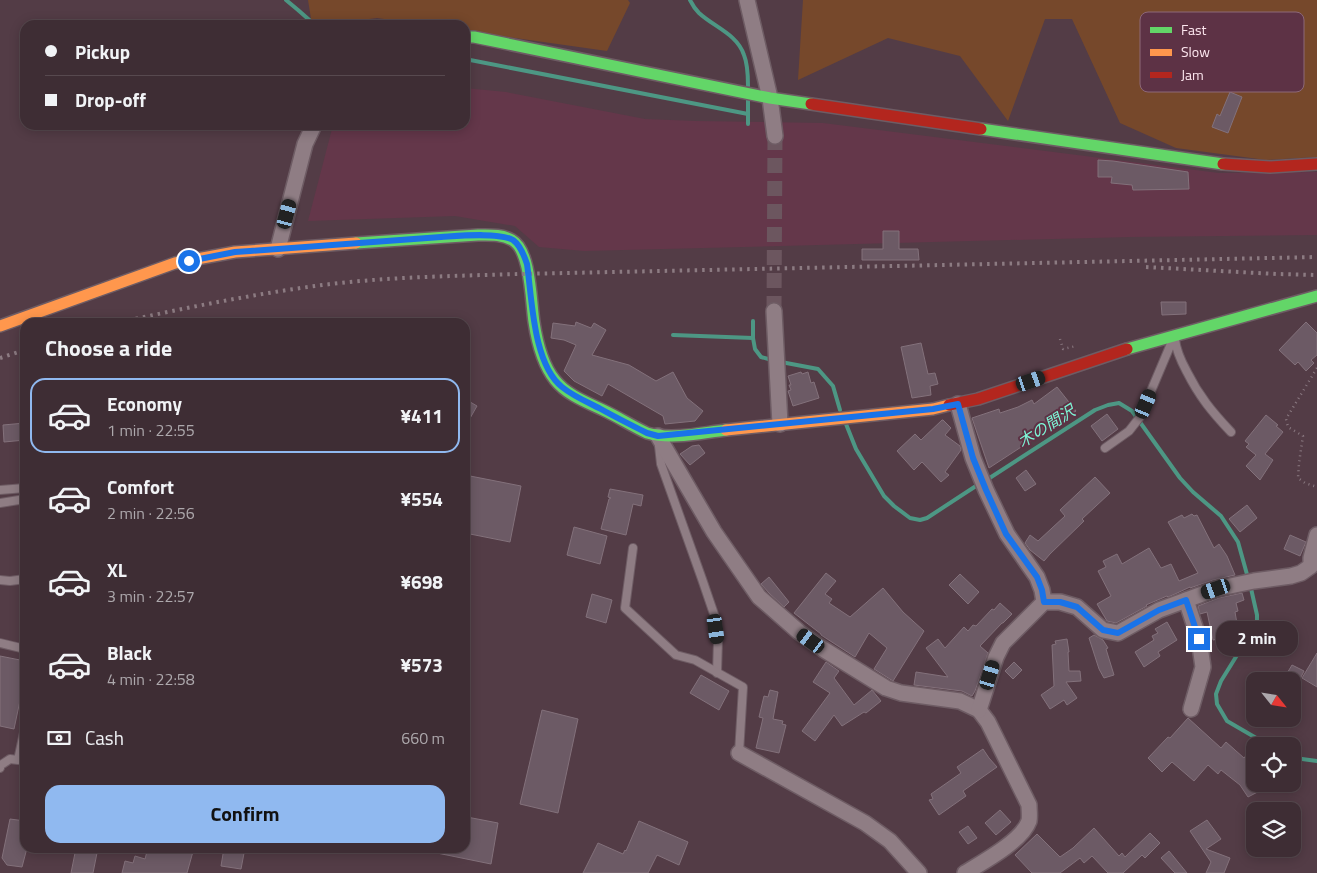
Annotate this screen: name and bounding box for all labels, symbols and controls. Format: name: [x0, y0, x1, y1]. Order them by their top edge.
legend: [1140, 12, 1304, 92]
text: Fast: [1181, 19, 1206, 40]
text: Pickup: [75, 37, 130, 66]
text: Slow: [1181, 41, 1210, 62]
text: Jam: [1181, 64, 1204, 85]
text: Drop-off: [75, 85, 146, 114]
car: [275, 198, 298, 230]
route start: [178, 250, 200, 272]
text: Choose a ride: [45, 331, 172, 365]
car: [1014, 369, 1047, 393]
car: [1133, 387, 1158, 421]
text: Economy: [107, 389, 182, 418]
icon: car: [47, 393, 92, 438]
water label: 木の間沢: [1012, 398, 1081, 453]
text: ¥411: [400, 401, 443, 430]
text: 1 min · 22:55: [107, 418, 195, 442]
text: Comfort: [107, 472, 174, 501]
icon: car: [47, 476, 92, 521]
text: ¥554: [400, 484, 443, 513]
text: 2 min · 22:56: [107, 501, 195, 525]
text: XL: [107, 555, 127, 584]
icon: car: [47, 559, 92, 604]
text: ¥698: [400, 567, 443, 596]
car: [1199, 577, 1232, 601]
text: 3 min · 22:57: [107, 584, 195, 608]
car: [706, 613, 725, 645]
callout: 2 min: [1216, 622, 1299, 656]
car: [794, 626, 827, 656]
text: 2 min: [1238, 626, 1276, 650]
route end: [1188, 628, 1210, 650]
text: Black: [107, 638, 152, 667]
icon: car: [47, 642, 92, 687]
text: ¥573: [400, 650, 443, 679]
car: [978, 658, 1001, 692]
text: 4 min · 22:58: [107, 667, 195, 691]
north arrow: [1246, 672, 1301, 728]
map controls: [1246, 672, 1301, 857]
text: Cash: [85, 723, 124, 752]
icon: cash: [45, 724, 73, 752]
text: 660 m: [401, 726, 445, 750]
button: locate: [1246, 737, 1301, 792]
button: Confirm: [45, 785, 445, 843]
button: layers: [1246, 802, 1301, 857]

